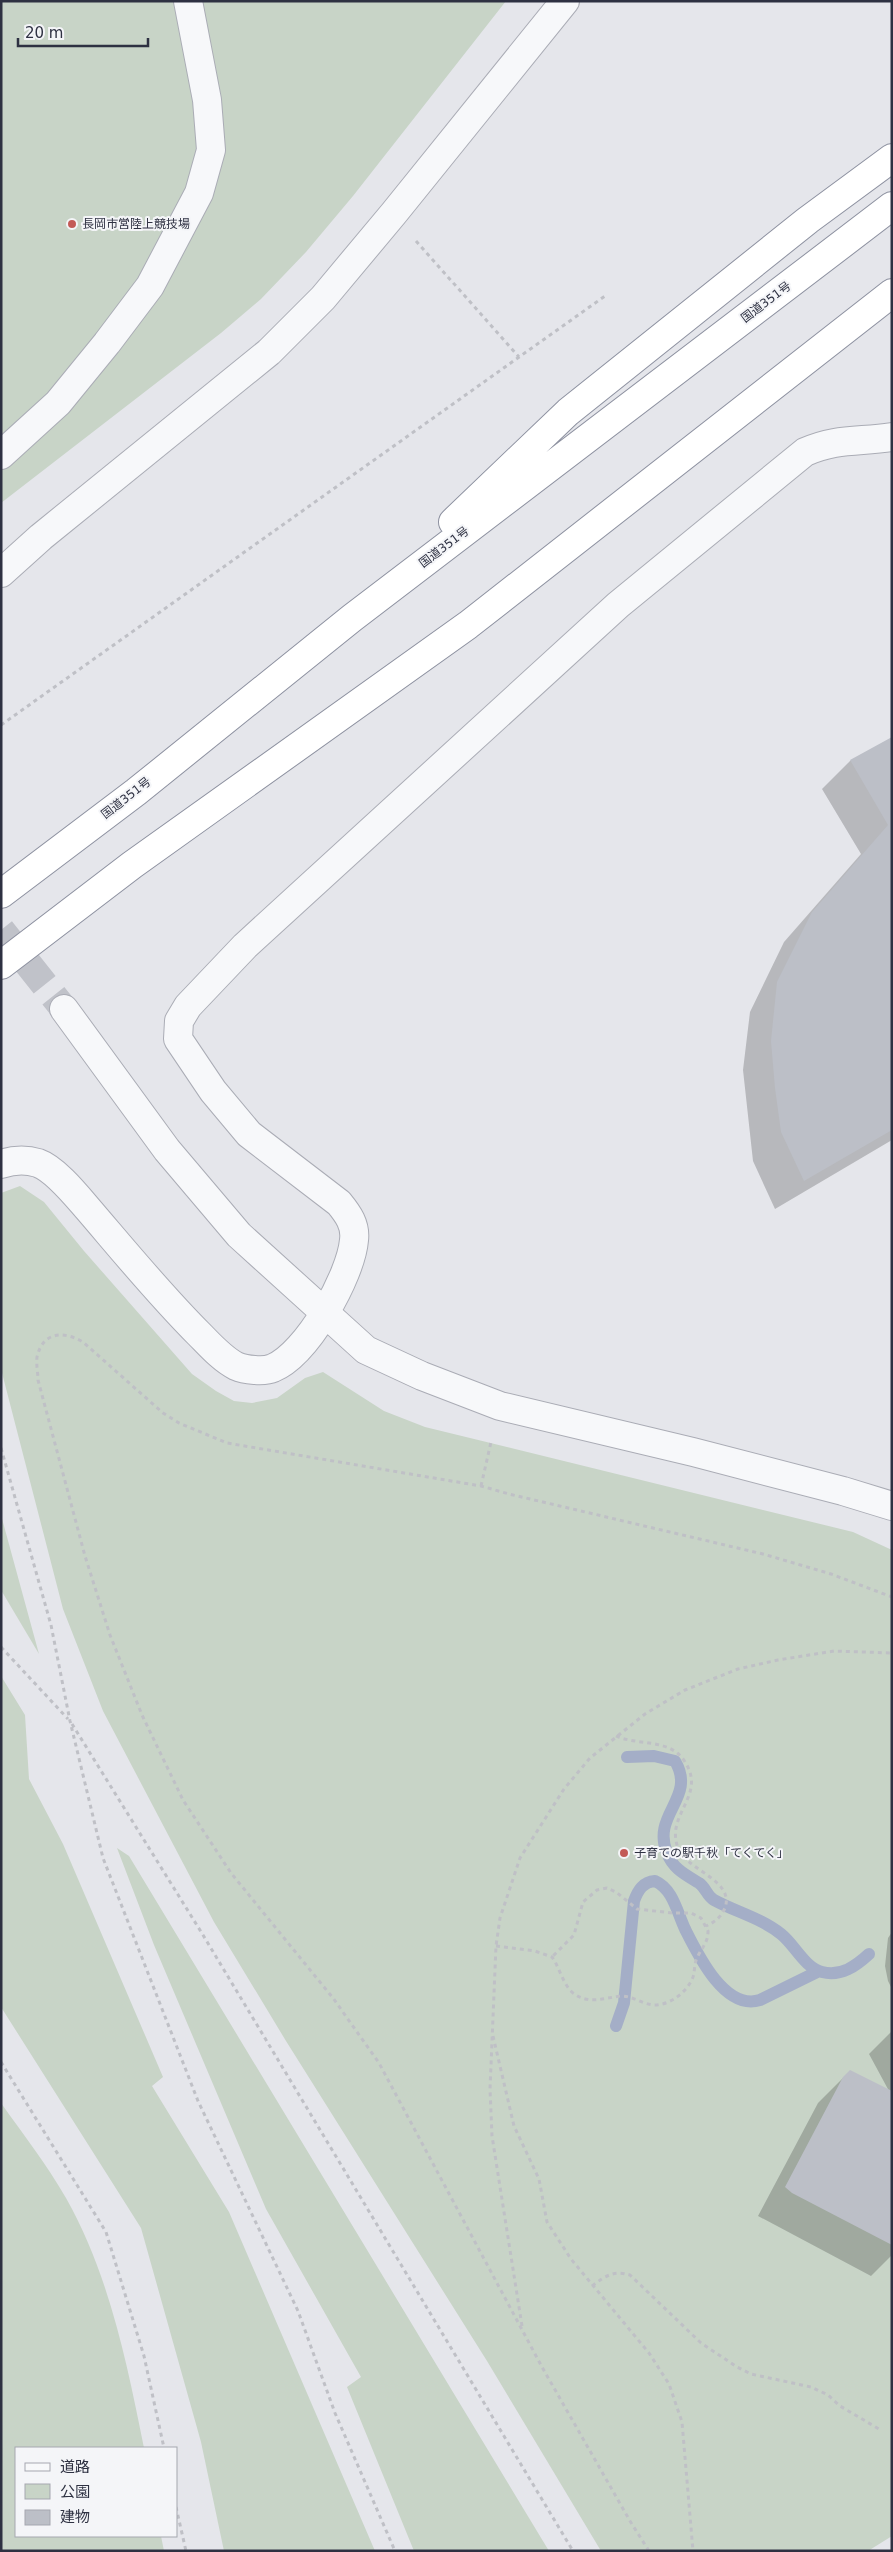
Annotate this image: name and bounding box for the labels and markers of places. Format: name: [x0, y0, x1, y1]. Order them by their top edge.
place label: 長岡市営陸上競技場: [82, 217, 190, 231]
marker: 長岡市営陸上競技場: [66, 218, 78, 230]
place label: 子育ての駅千秋「てくてく」: [634, 1846, 789, 1860]
marker: 子育ての駅千秋「てくてく」: [618, 1847, 630, 1859]

